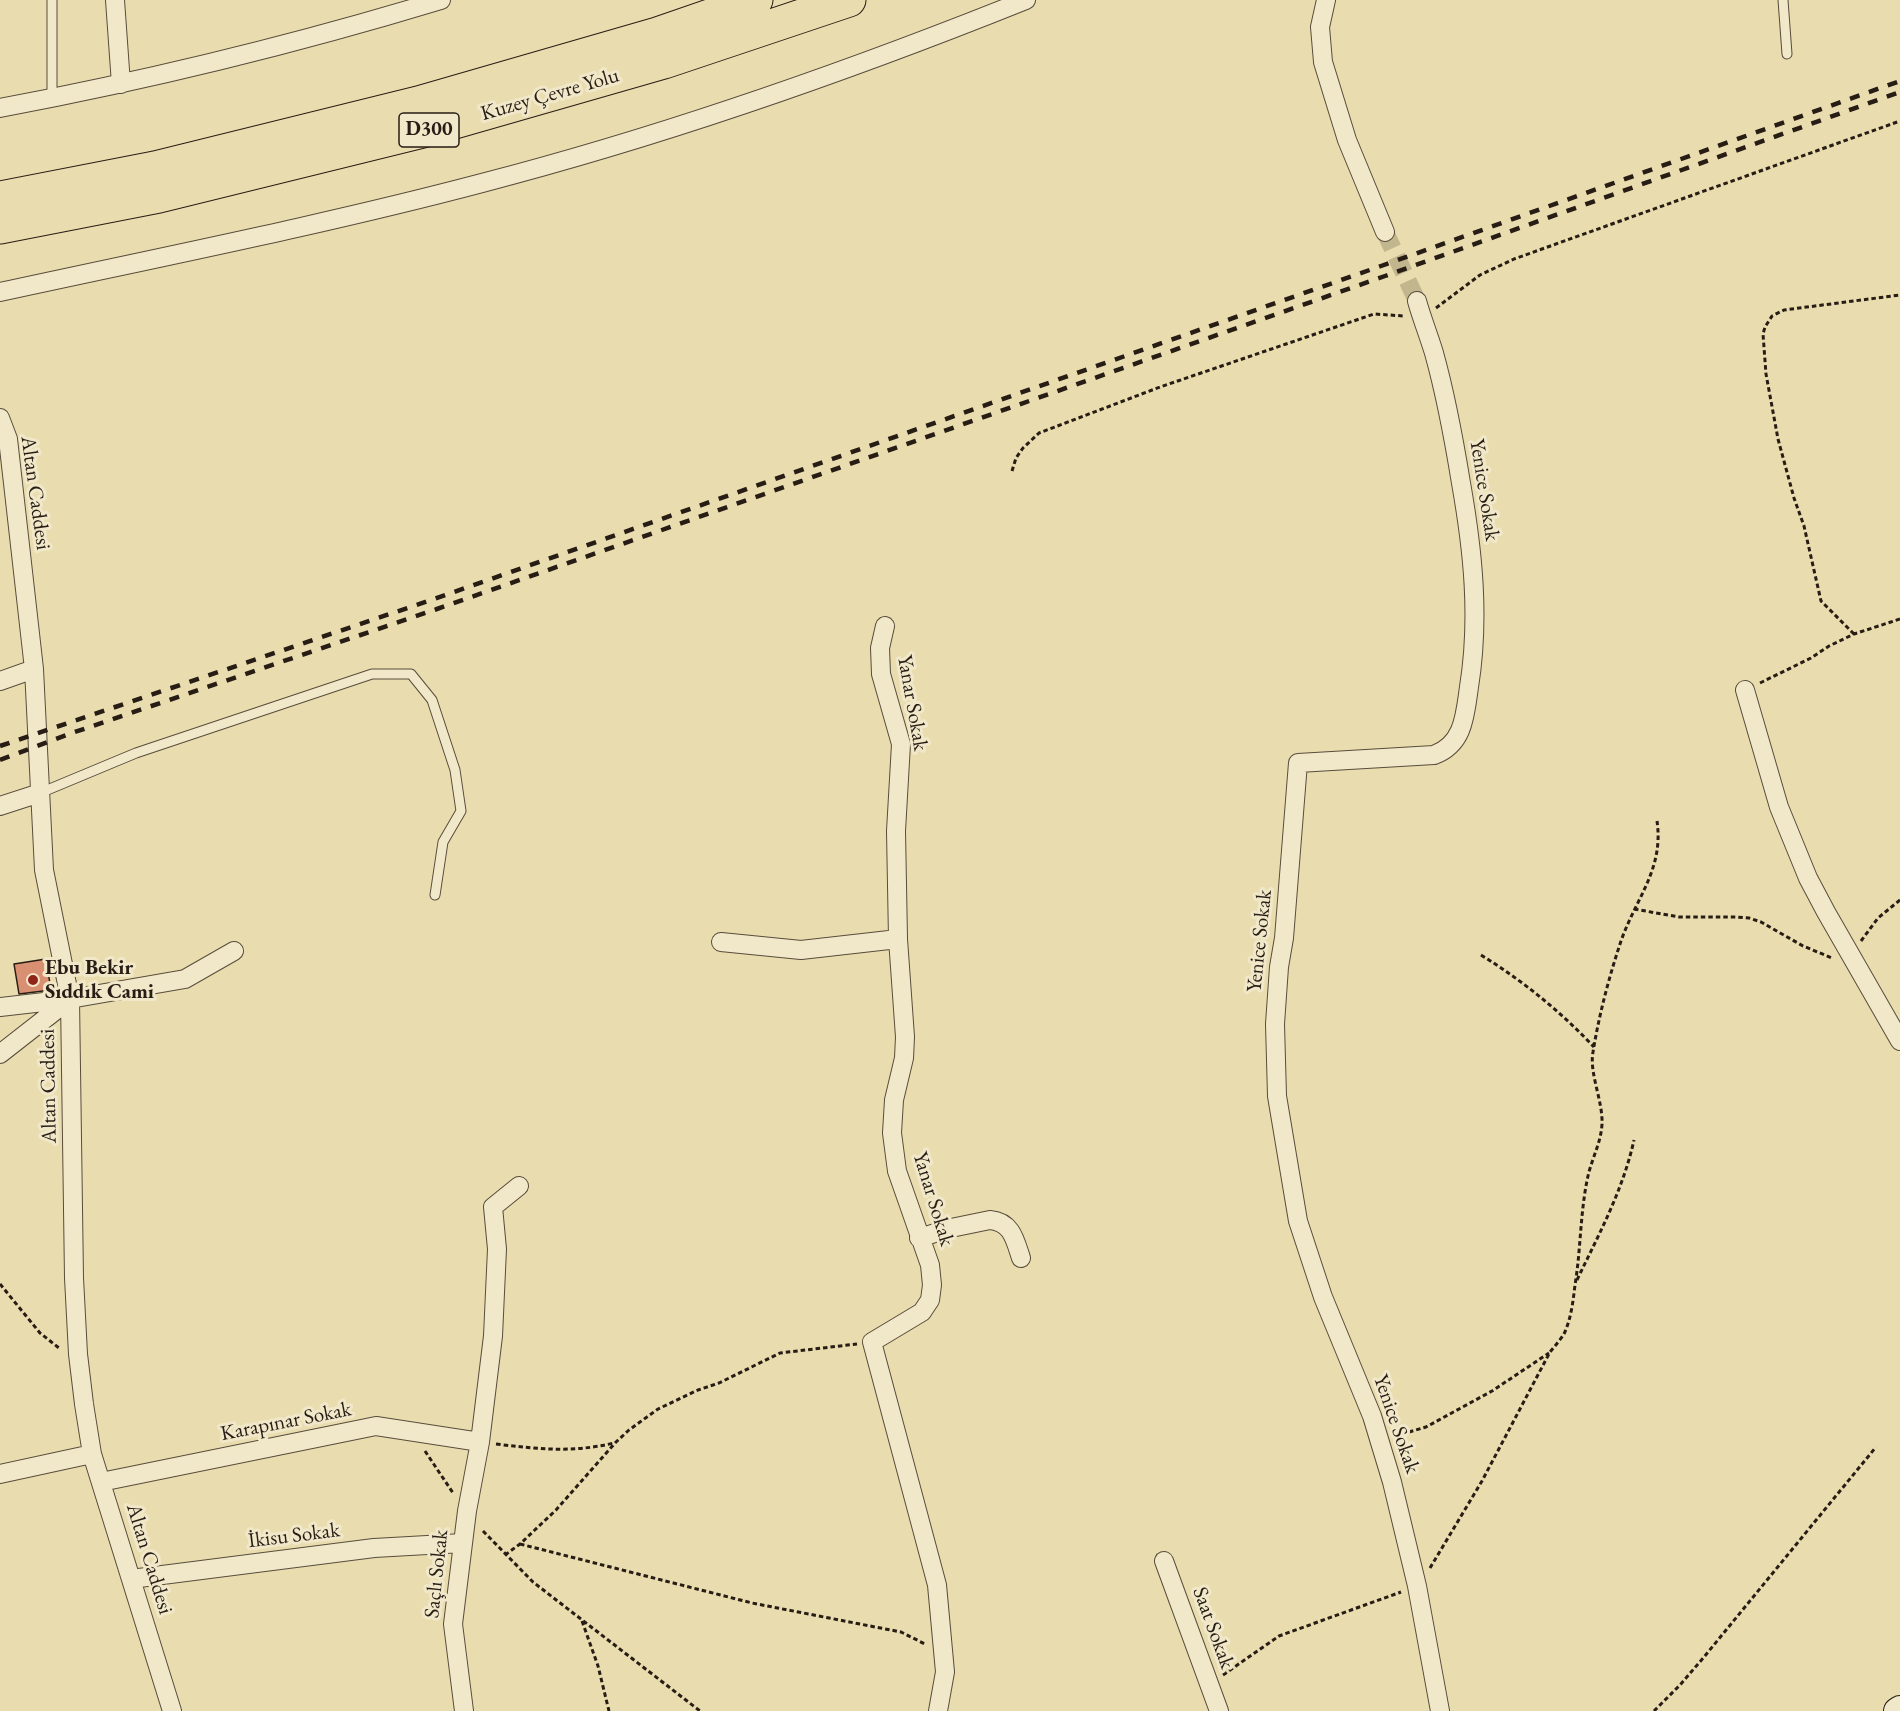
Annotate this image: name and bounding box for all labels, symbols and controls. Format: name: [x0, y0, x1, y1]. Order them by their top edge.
street label: Kuzey Çevre Yolu: [478, 63, 622, 127]
road number: D300: [399, 113, 459, 147]
street label: Altan Caddesi: [15, 435, 55, 551]
street label: Yenice Sokak: [1464, 437, 1504, 543]
street label: Yanar Sokak: [891, 653, 933, 753]
street label: Yenice Sokak: [1242, 889, 1278, 993]
place label: Ebu Bekir Sıddık Cami: [45, 955, 154, 1005]
marker: Ebu Bekir Sıddık Cami: [26, 973, 40, 987]
street label: Altan Caddesi: [35, 1029, 63, 1143]
street label: Yanar Sokak: [907, 1149, 959, 1249]
street label: Yenice Sokak: [1367, 1371, 1425, 1477]
street label: Karapınar Sokak: [218, 1397, 354, 1447]
street label: Altan Caddesi: [120, 1501, 178, 1617]
street label: İkisu Sokak: [247, 1518, 341, 1554]
street label: Saçlı Sokak: [420, 1528, 454, 1620]
street label: Saat Sokak: [1187, 1584, 1239, 1672]

